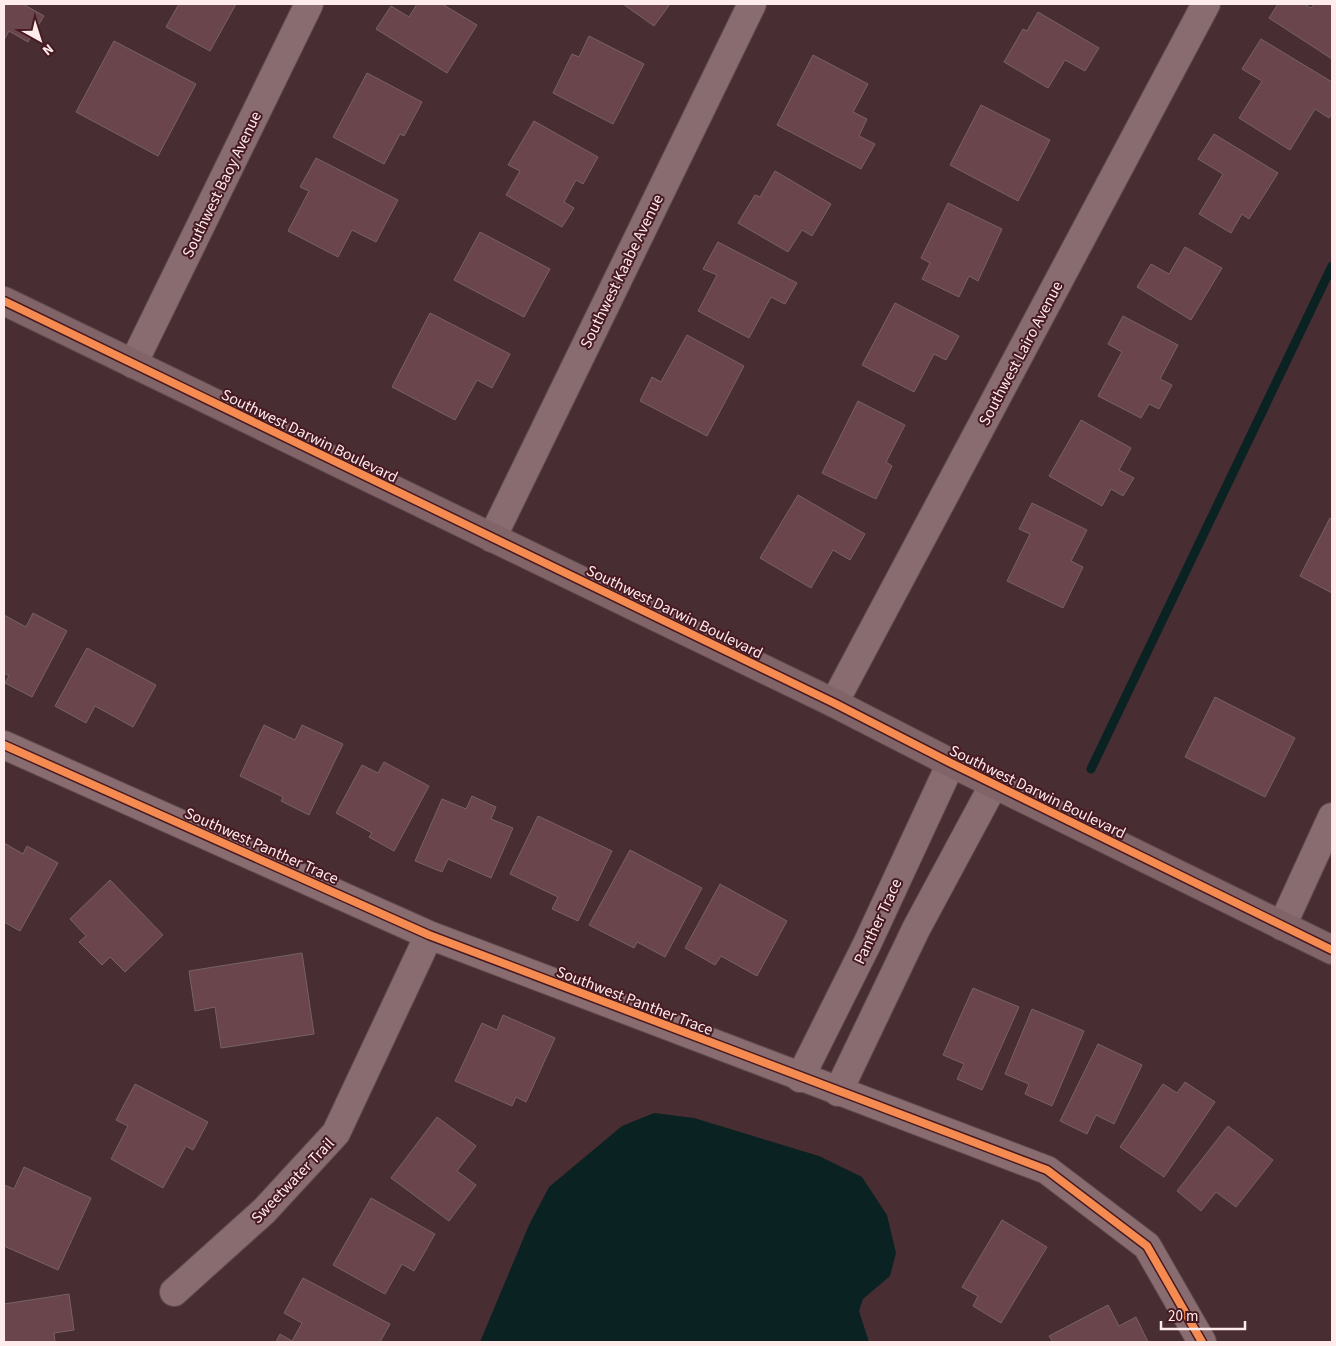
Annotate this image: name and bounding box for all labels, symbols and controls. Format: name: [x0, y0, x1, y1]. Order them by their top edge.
north arrow: [15, 15, 65, 65]
text: N: [38, 39, 57, 60]
street label: Southwest Baoy Avenue: [177, 107, 267, 261]
street label: Southwest Kaabe Avenue: [575, 191, 669, 352]
street label: Southwest Lairo Avenue: [973, 277, 1068, 430]
street label: Southwest Darwin Boulevard: [218, 384, 402, 488]
street label: Southwest Darwin Boulevard: [583, 560, 767, 664]
street label: Southwest Darwin Boulevard: [946, 740, 1130, 844]
street label: Southwest Panther Trace: [181, 802, 342, 890]
street label: Panther Trace: [849, 875, 907, 968]
street label: Southwest Panther Trace: [553, 961, 716, 1041]
street label: Sweetwater Trail: [246, 1133, 339, 1228]
scale bar: [1161, 1298, 1245, 1330]
text: 20 m: [1168, 1306, 1198, 1327]

